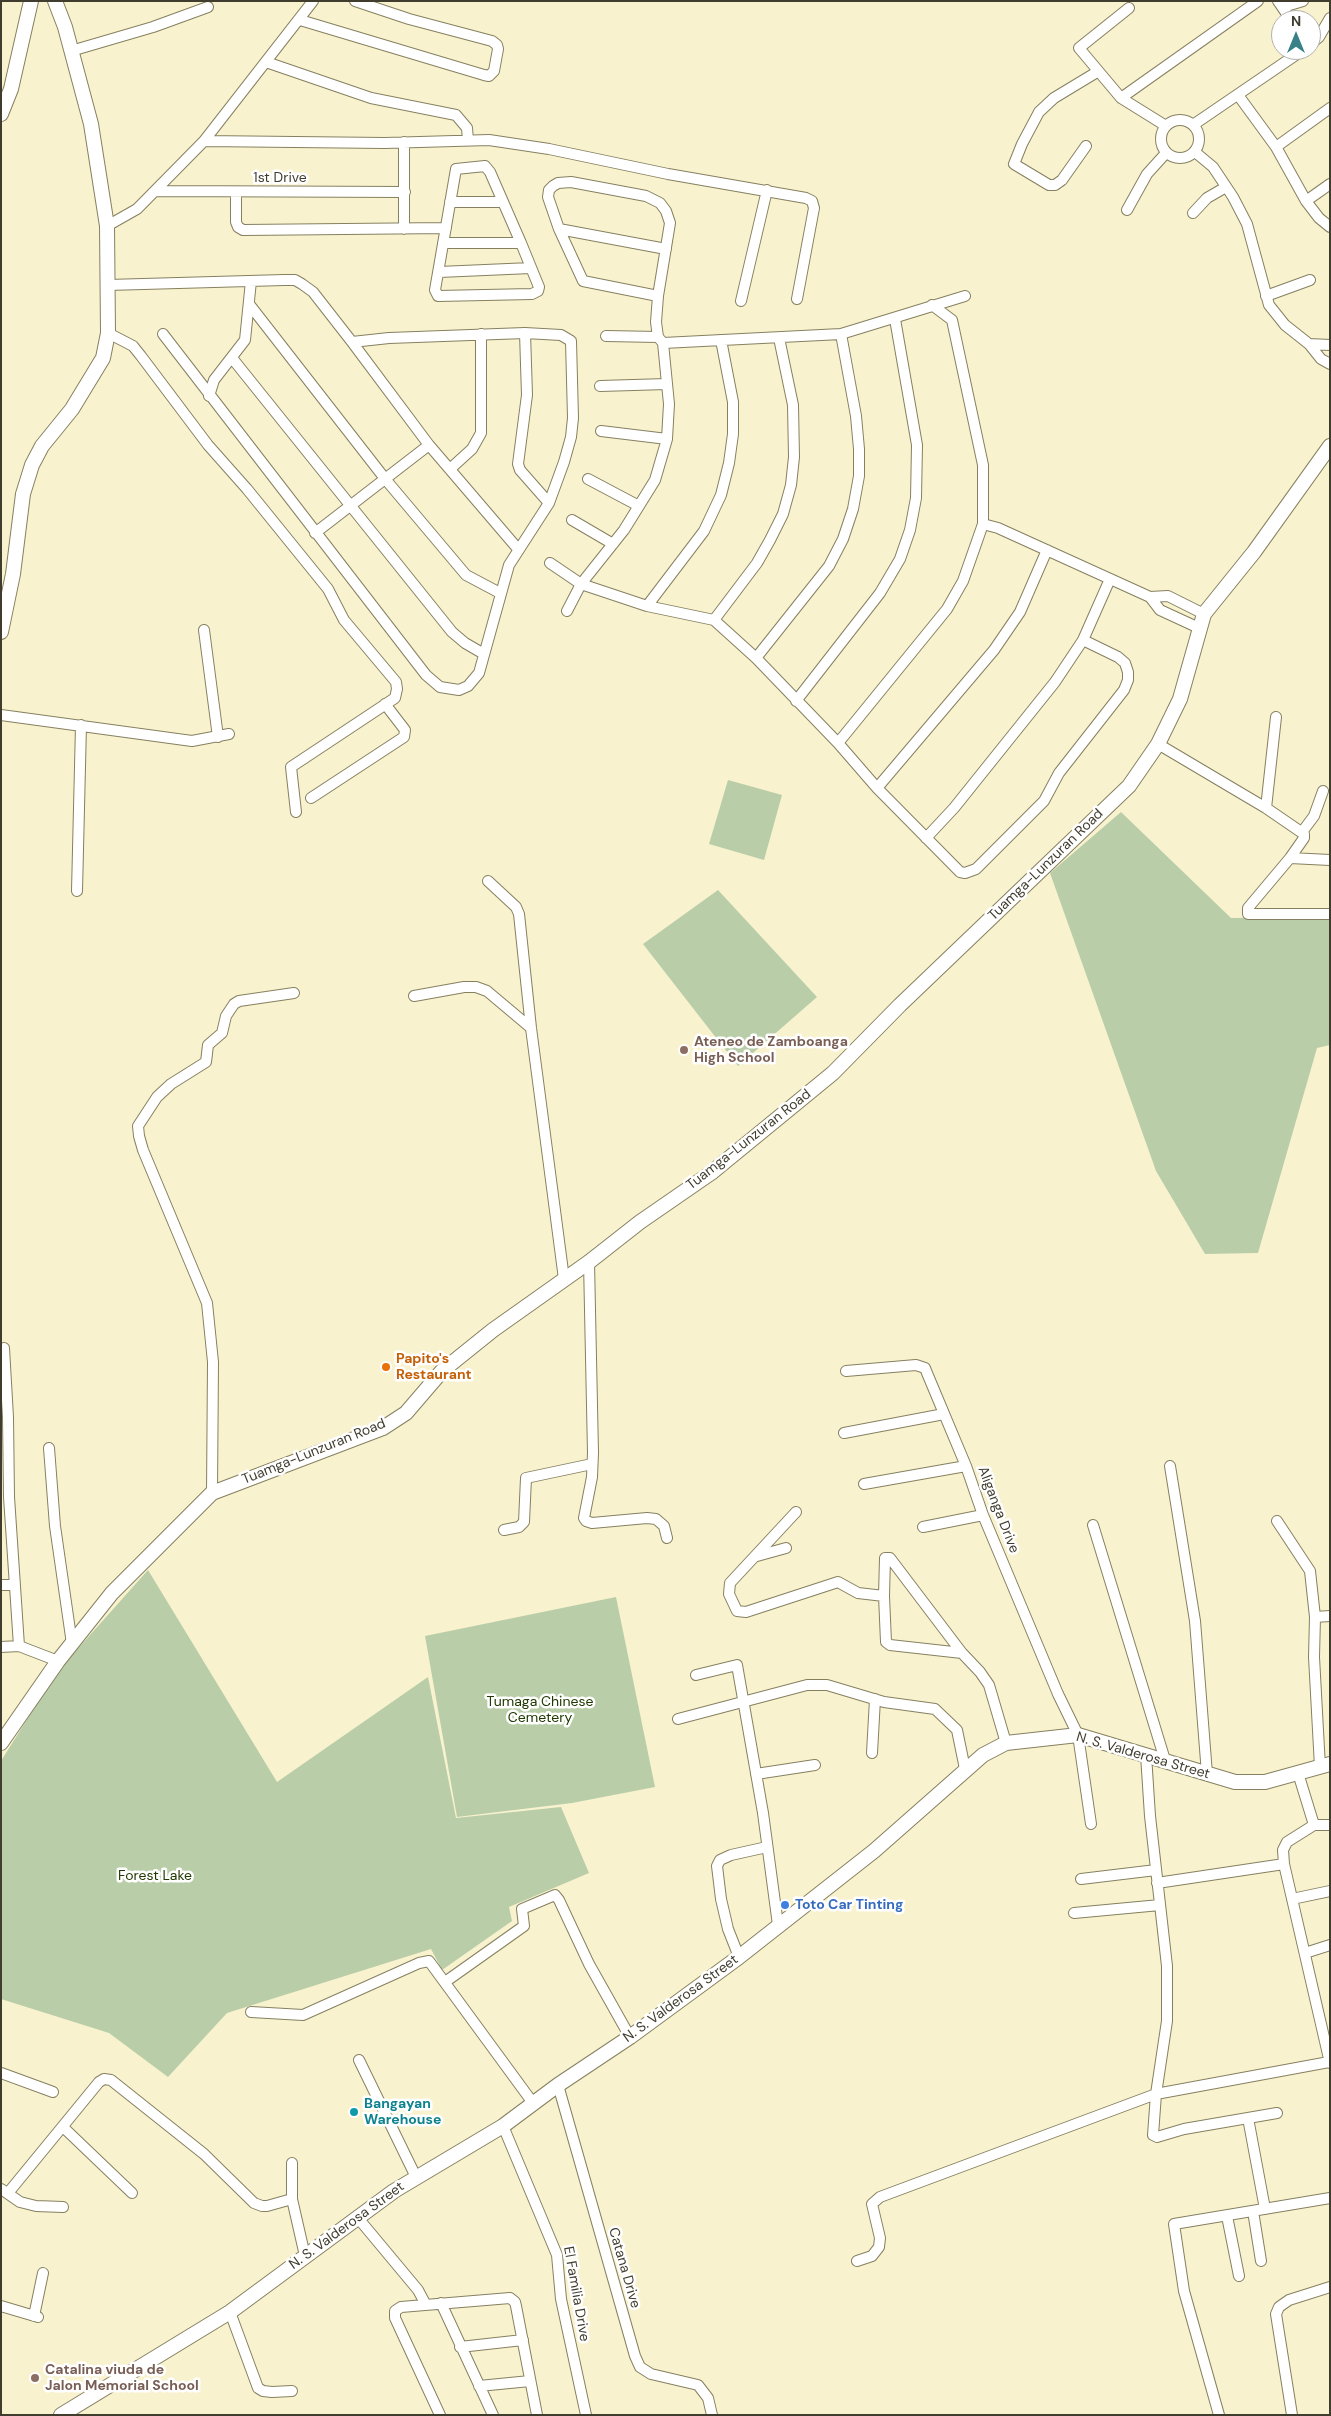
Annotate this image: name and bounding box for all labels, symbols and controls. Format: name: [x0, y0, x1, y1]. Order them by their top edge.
north arrow: [1271, 10, 1321, 60]
text: N: [1291, 12, 1301, 30]
street label: 1st Drive: [253, 170, 307, 186]
street label: Tuamga-Lunzuran Road: [985, 806, 1107, 924]
place label: Ateneo de Zamboanga High School: [694, 1034, 848, 1066]
marker: Ateneo de Zamboanga High School: [678, 1044, 690, 1056]
street label: Tuamga-Lunzuran Road: [683, 1086, 815, 1194]
place label: Papito's Restaurant: [396, 1351, 472, 1384]
marker: Papito's Restaurant: [380, 1361, 392, 1373]
street label: Tuamga-Lunzuran Road: [240, 1416, 388, 1488]
street label: Aliganga Drive: [974, 1464, 1022, 1556]
park label: Tumaga Chinese Cemetery: [487, 1694, 593, 1726]
street label: N. S. Valderosa Street: [1074, 1729, 1212, 1783]
park label: Forest Lake: [118, 1868, 192, 1884]
place label: Toto Car Tinting: [795, 1897, 903, 1913]
marker: Toto Car Tinting: [779, 1899, 791, 1911]
street label: N. S. Valderosa Street: [620, 1952, 742, 2046]
place label: Bangayan Warehouse: [364, 2096, 441, 2128]
marker: Bangayan Warehouse: [348, 2106, 360, 2118]
street label: N. S. Valderosa Street: [286, 2179, 408, 2273]
street label: Catana Drive: [604, 2226, 644, 2310]
street label: El Familia Drive: [559, 2245, 593, 2343]
place label: Catalina viuda de Jalon Memorial School: [45, 2362, 199, 2394]
marker: Catalina viuda de Jalon Memorial School: [29, 2372, 41, 2384]

